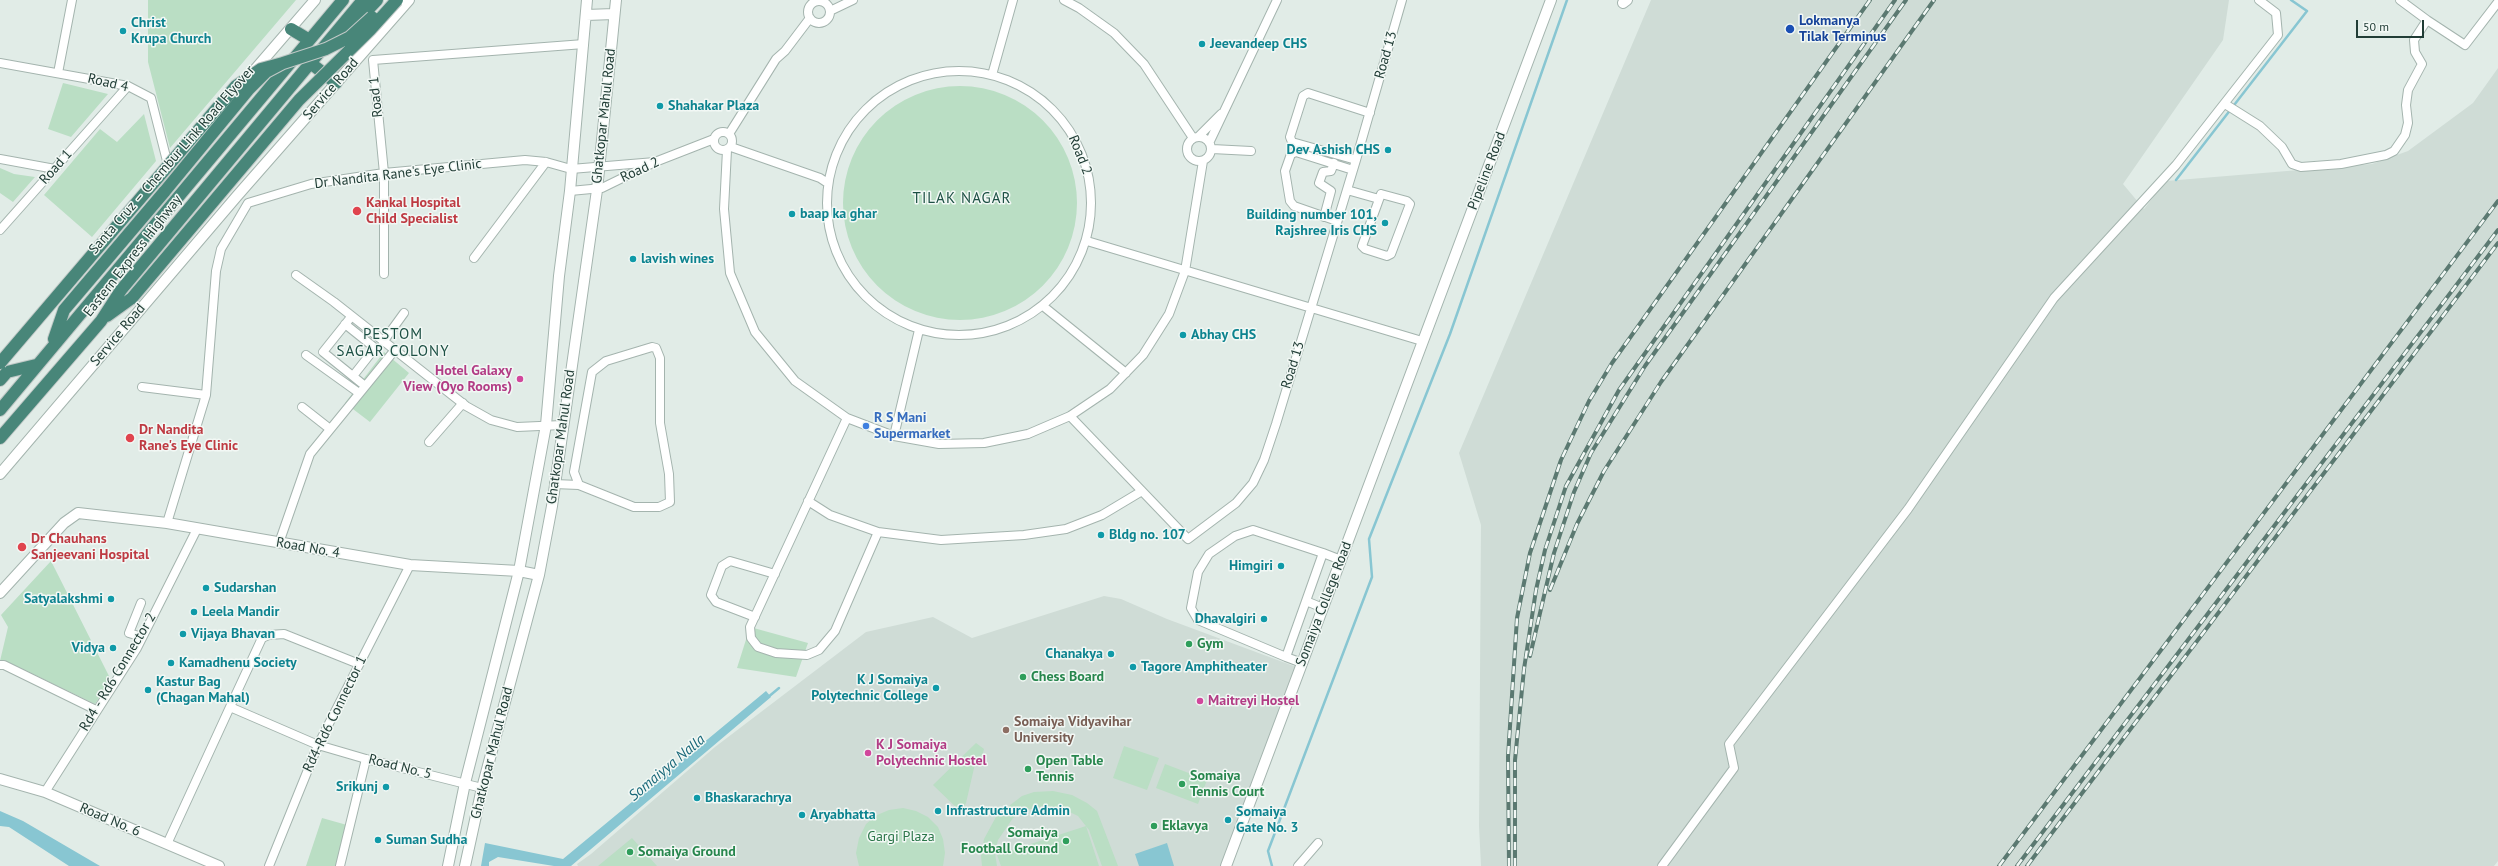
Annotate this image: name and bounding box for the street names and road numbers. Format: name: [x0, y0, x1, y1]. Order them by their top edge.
street label: Road 13: [1371, 29, 1401, 81]
street label: Ghatkopar Mahul Road: [589, 48, 619, 184]
street label: Service Road: [300, 55, 362, 123]
street label: Santa Cruz – Chembur Link Road Flyover: [86, 62, 258, 258]
street label: Road 4: [86, 70, 130, 96]
street label: Road 1: [366, 76, 386, 118]
street label: Pipeline Road: [1464, 130, 1510, 212]
street label: Road 2: [1065, 133, 1095, 177]
street label: Road 1: [36, 146, 76, 188]
street label: Road 2: [618, 154, 662, 186]
street label: Dr Nandita Rane's Eye Clinic: [313, 155, 483, 193]
street label: Eastern Express Highway: [80, 192, 186, 320]
street label: Service Road: [87, 300, 149, 370]
street label: Road 13: [1278, 339, 1308, 391]
street label: Ghatkopar Mahul Road: [543, 369, 579, 505]
street label: Road No. 4: [275, 534, 341, 562]
street label: Somaiya College Road: [1292, 539, 1356, 669]
street label: Rd4 - Rd6 Connector 2: [76, 610, 160, 734]
street label: Rd4-Rd6 Connector 1: [299, 653, 371, 775]
street label: Ghatkopar Mahul Road: [467, 685, 517, 821]
street label: Road No. 5: [367, 751, 433, 783]
street label: Road No. 6: [77, 800, 143, 840]

